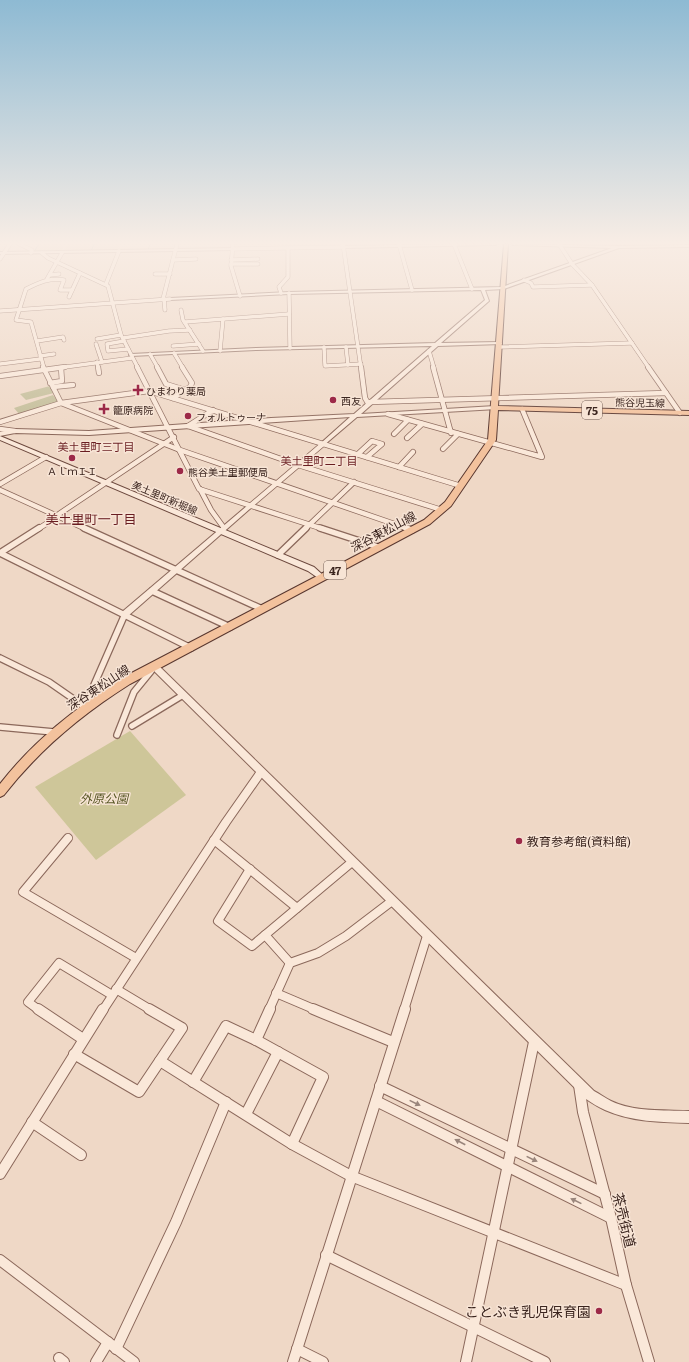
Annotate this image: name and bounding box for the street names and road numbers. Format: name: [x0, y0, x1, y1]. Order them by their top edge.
street label: 熊谷児玉線: [615, 394, 665, 410]
road number: 75: [582, 401, 602, 419]
street label: 美土里町新堀線: [130, 476, 200, 518]
street label: 深谷東松山線: [347, 506, 419, 556]
road number: 47: [324, 561, 346, 579]
street label: 深谷東松山線: [63, 660, 133, 714]
street label: 茶売街道: [609, 1190, 641, 1250]

